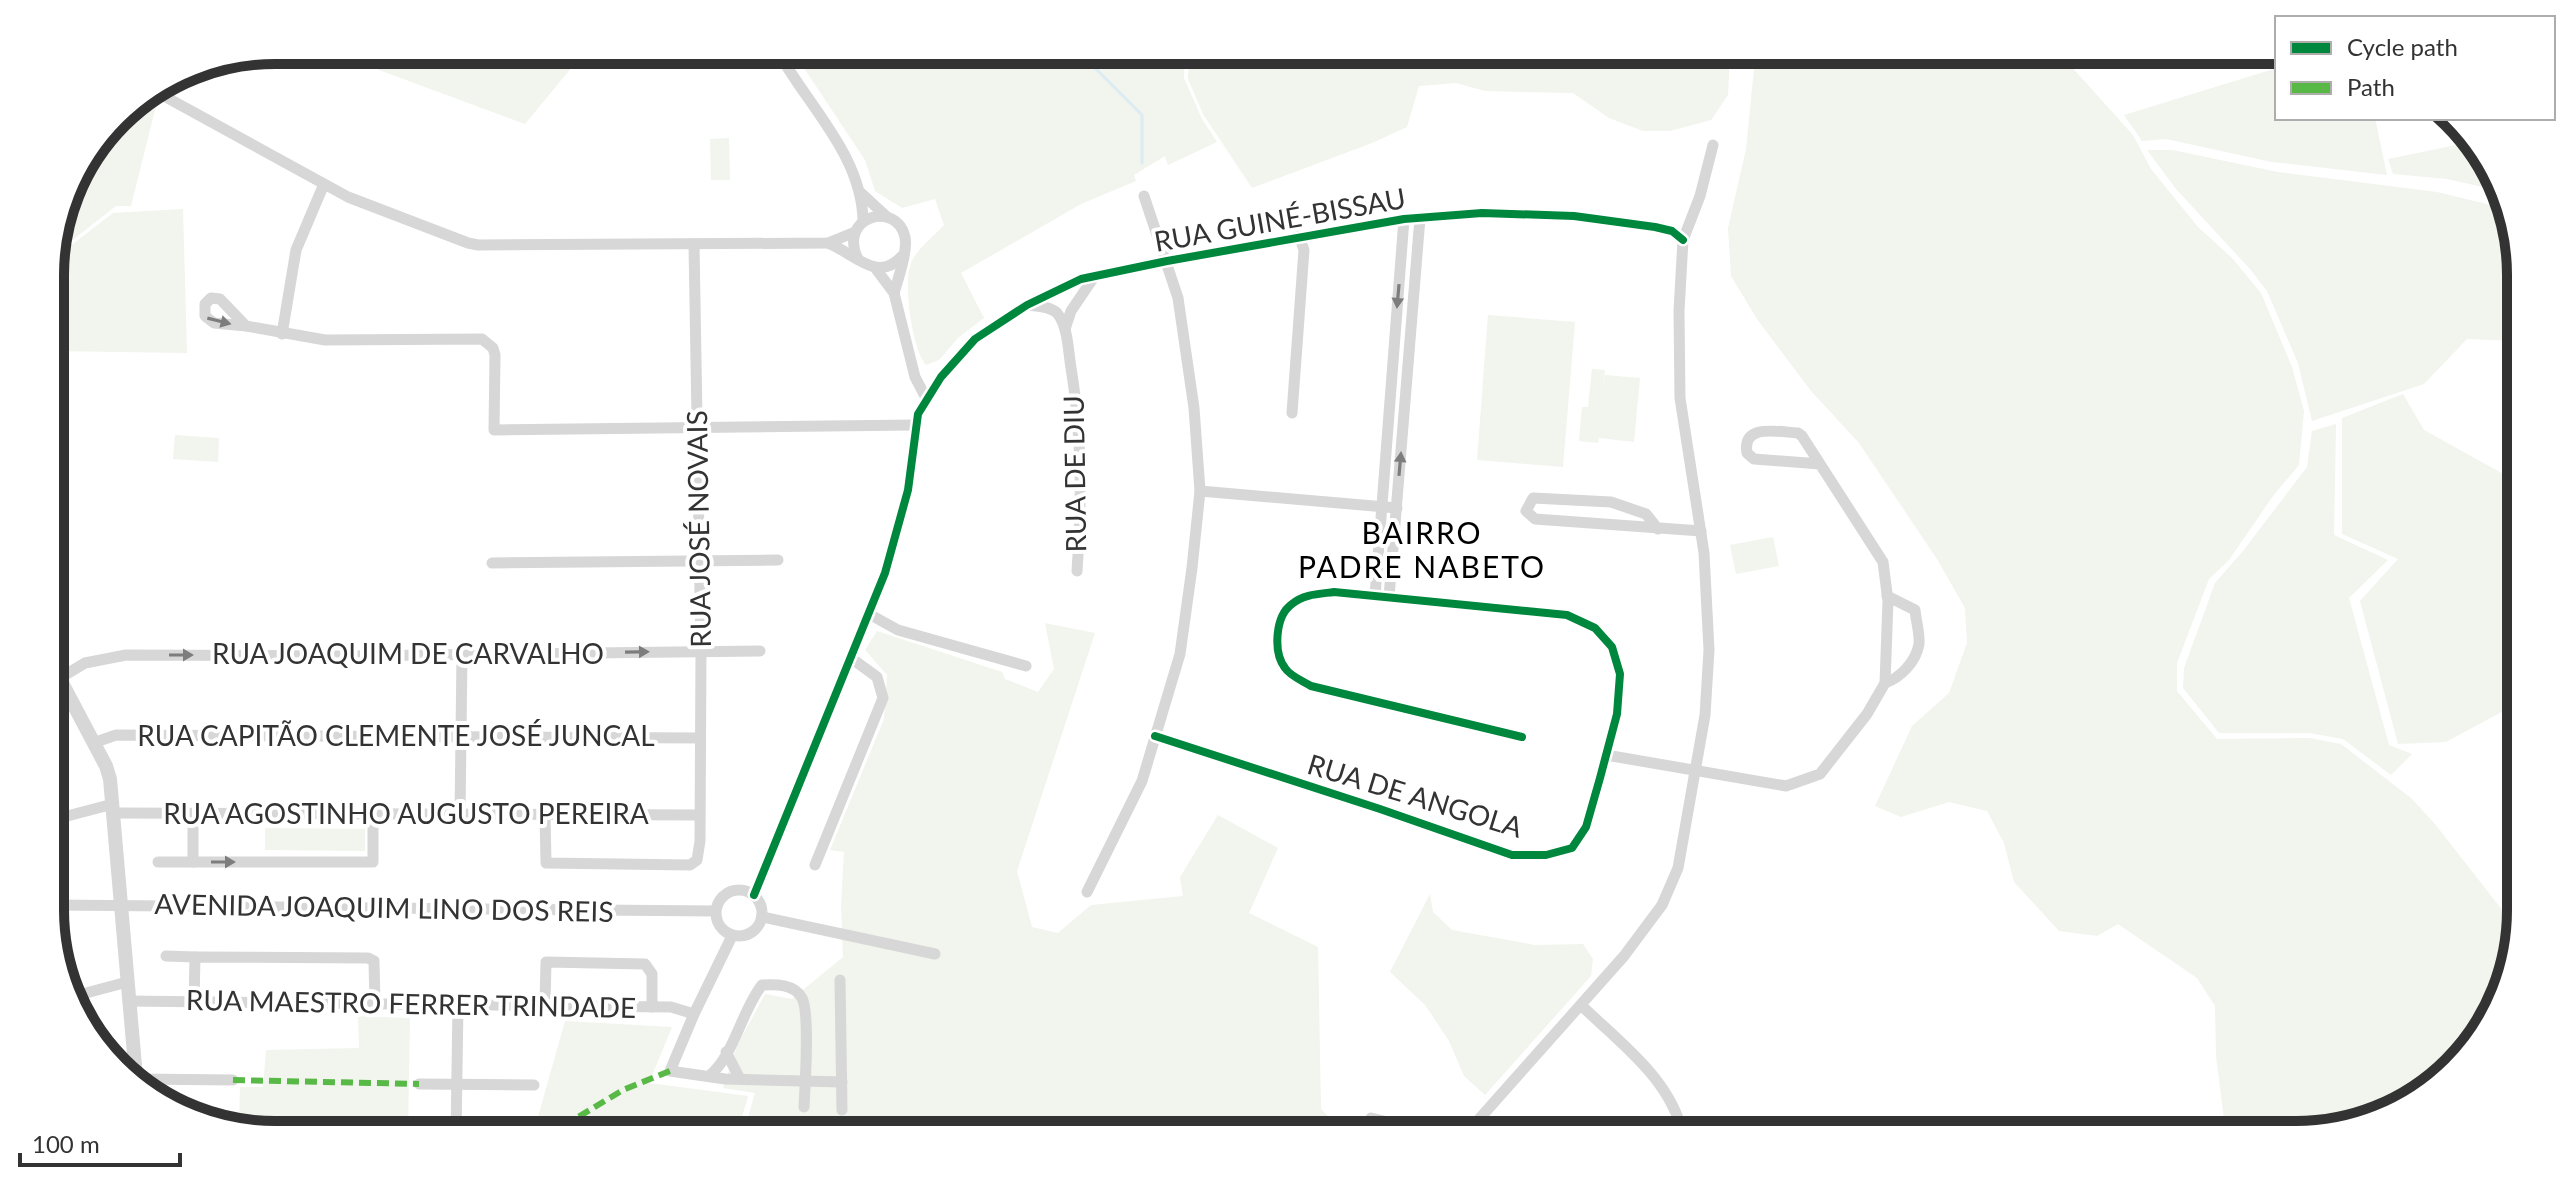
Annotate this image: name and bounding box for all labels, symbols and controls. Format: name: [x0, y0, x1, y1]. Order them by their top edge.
legend: [2275, 16, 2555, 120]
text: Cycle path: [2347, 32, 2458, 61]
text: Path: [2347, 72, 2395, 101]
street label: RUA GUINÉ-BISSAU: [1151, 180, 1408, 258]
one-way arrow: [1391, 284, 1404, 309]
one-way arrow: [207, 315, 232, 328]
street label: RUA DE DIU: [1056, 395, 1092, 553]
street label: RUA JOSÉ NOVAIS: [679, 410, 717, 648]
one-way arrow: [1394, 451, 1407, 476]
district label: BAIRRO PADRE NABETO: [1298, 514, 1546, 584]
street label: RUA JOAQUIM DE CARVALHO: [212, 636, 604, 670]
one-way arrow: [625, 646, 650, 658]
one-way arrow: [169, 649, 194, 661]
street label: RUA CAPITÃO CLEMENTE JOSÉ JUNCAL: [137, 718, 655, 752]
street label: RUA DE ANGOLA: [1304, 746, 1527, 844]
street label: RUA AGOSTINHO AUGUSTO PEREIRA: [163, 796, 649, 830]
one-way arrow: [211, 856, 236, 868]
street label: AVENIDA JOAQUIM LINO DOS REIS: [154, 886, 614, 928]
street label: RUA MAESTRO FERRER TRINDADE: [186, 982, 636, 1024]
scale bar: [20, 1117, 180, 1167]
text: 100 m: [32, 1129, 100, 1158]

